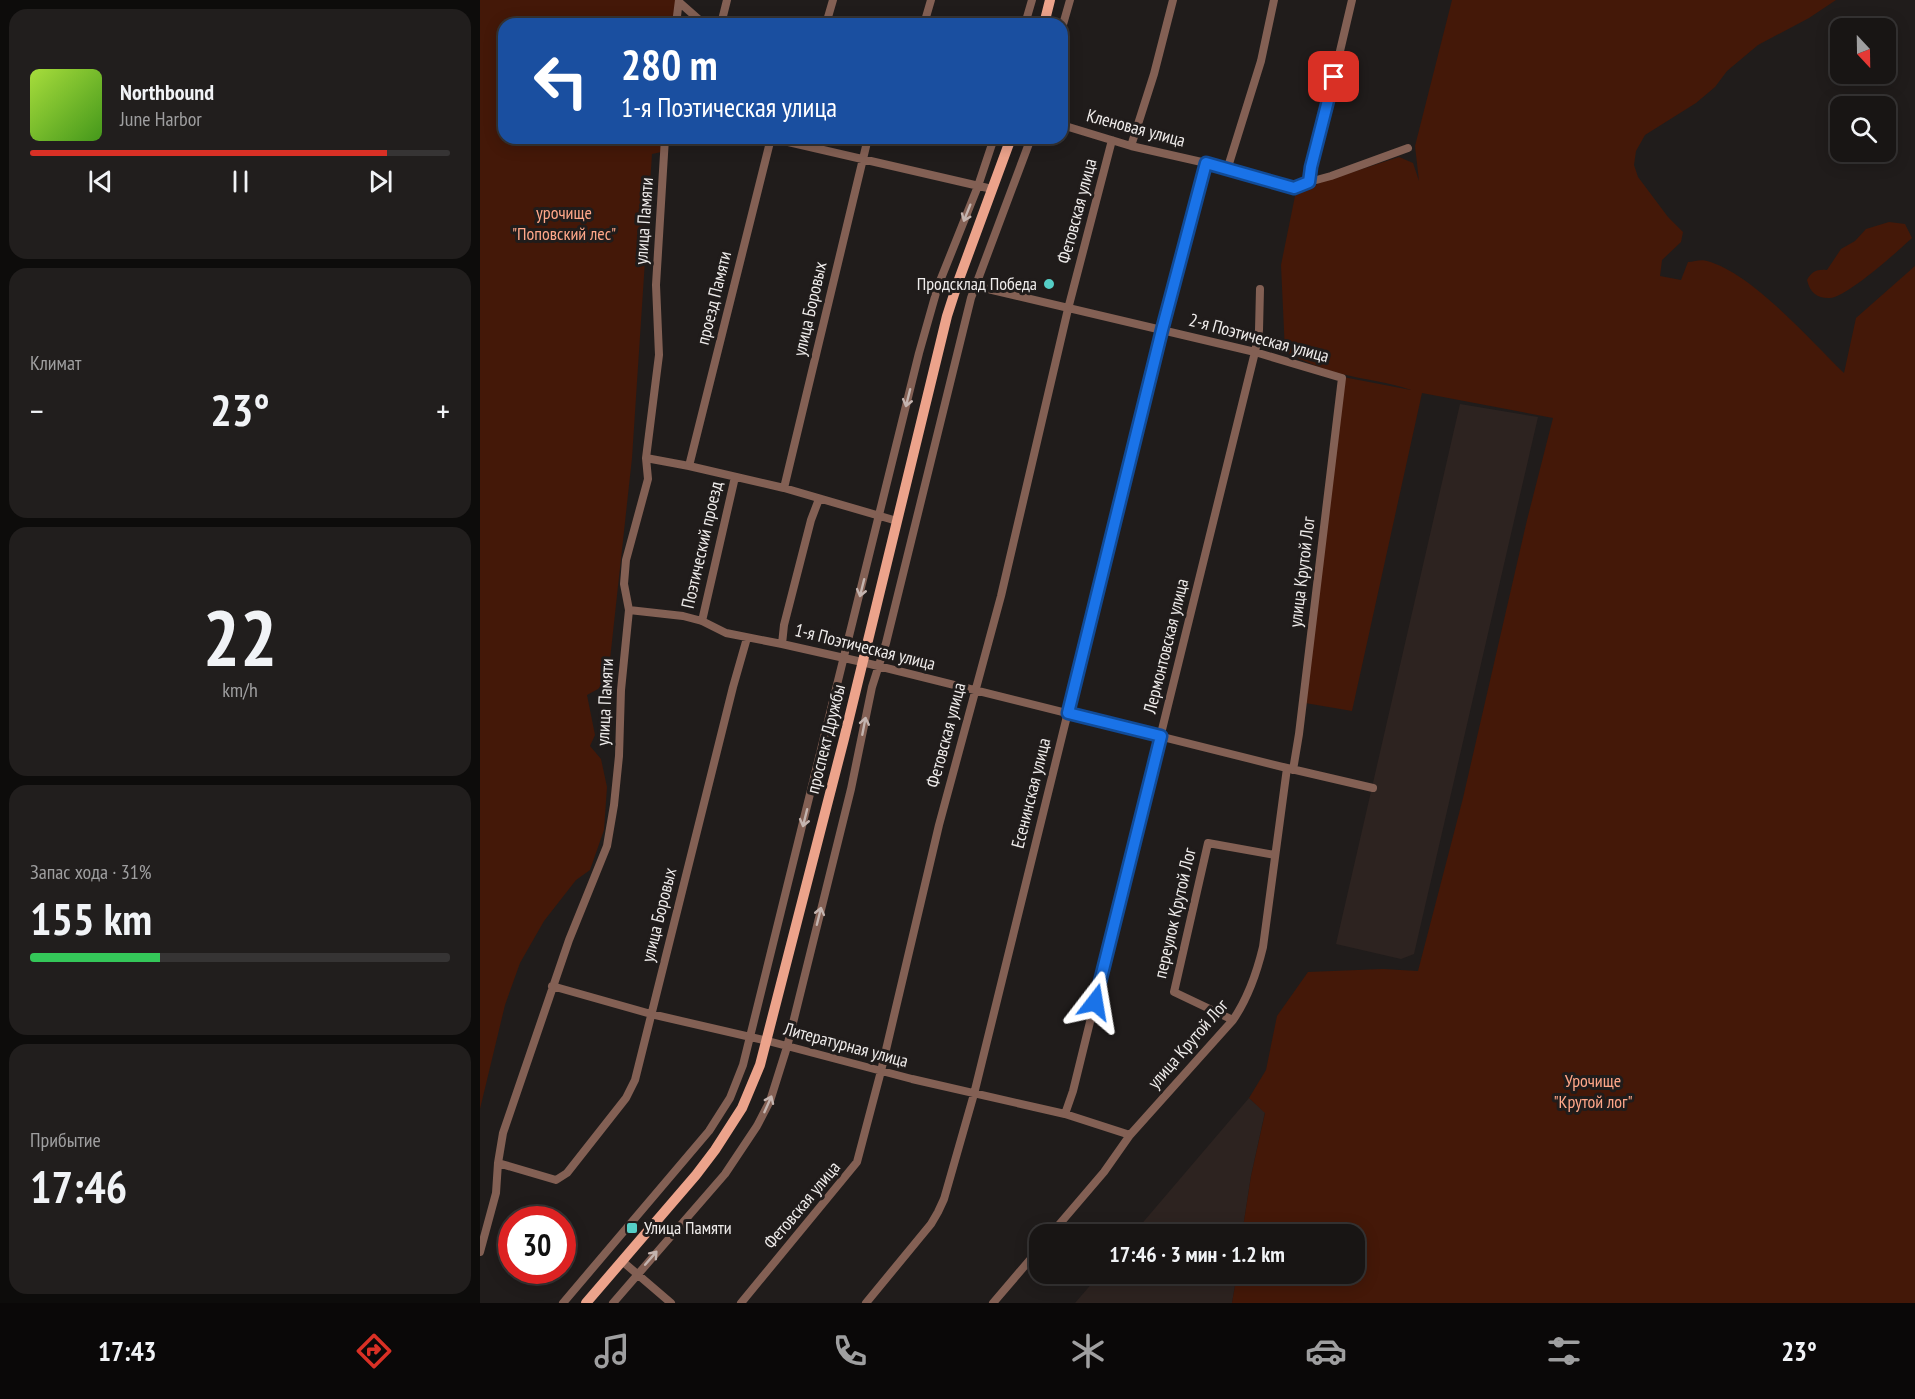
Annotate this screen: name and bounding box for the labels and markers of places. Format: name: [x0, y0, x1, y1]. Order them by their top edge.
pin: [1308, 51, 1359, 102]
place label: Продсклад Победа: [917, 272, 1037, 295]
marker: Продсклад Победа: [1042, 277, 1056, 291]
place label: Улица Памяти: [644, 1216, 732, 1239]
marker: Улица Памяти: [625, 1221, 639, 1235]

